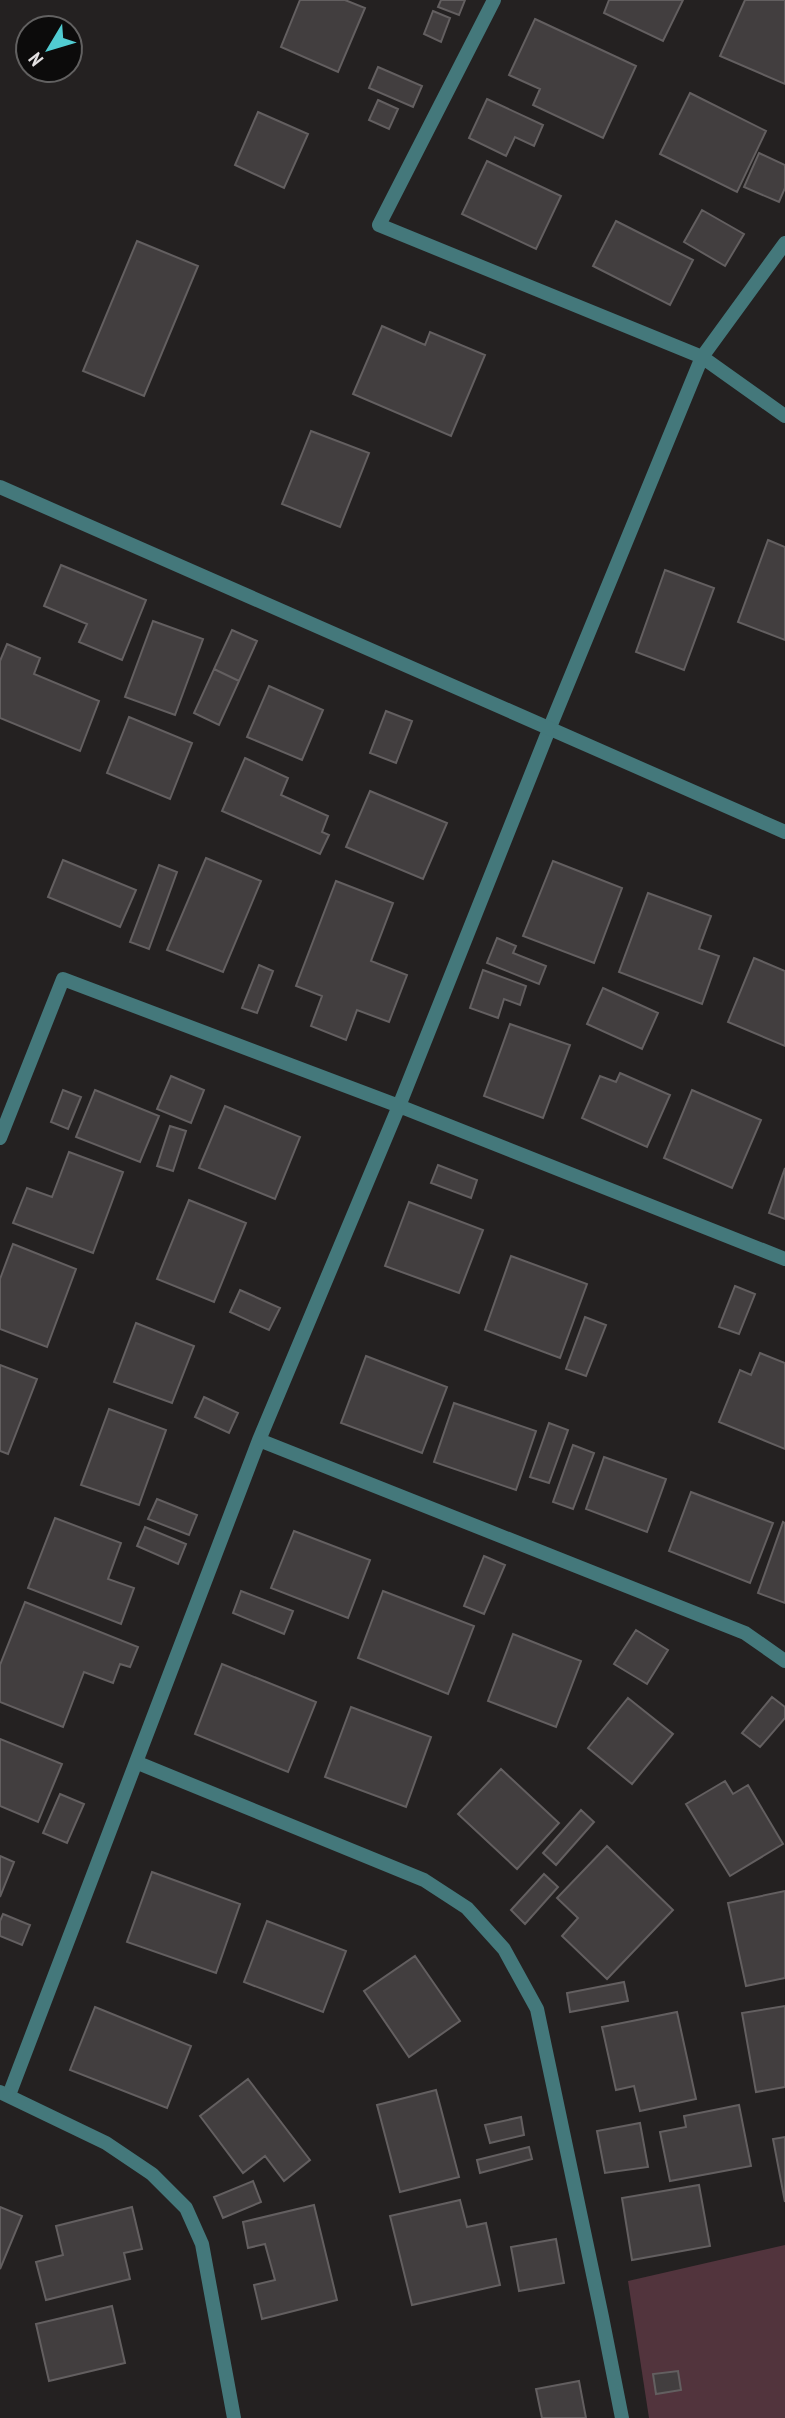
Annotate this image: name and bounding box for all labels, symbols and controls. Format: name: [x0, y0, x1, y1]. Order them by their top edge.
north arrow: [14, 14, 84, 84]
text: N: [23, 48, 48, 71]

